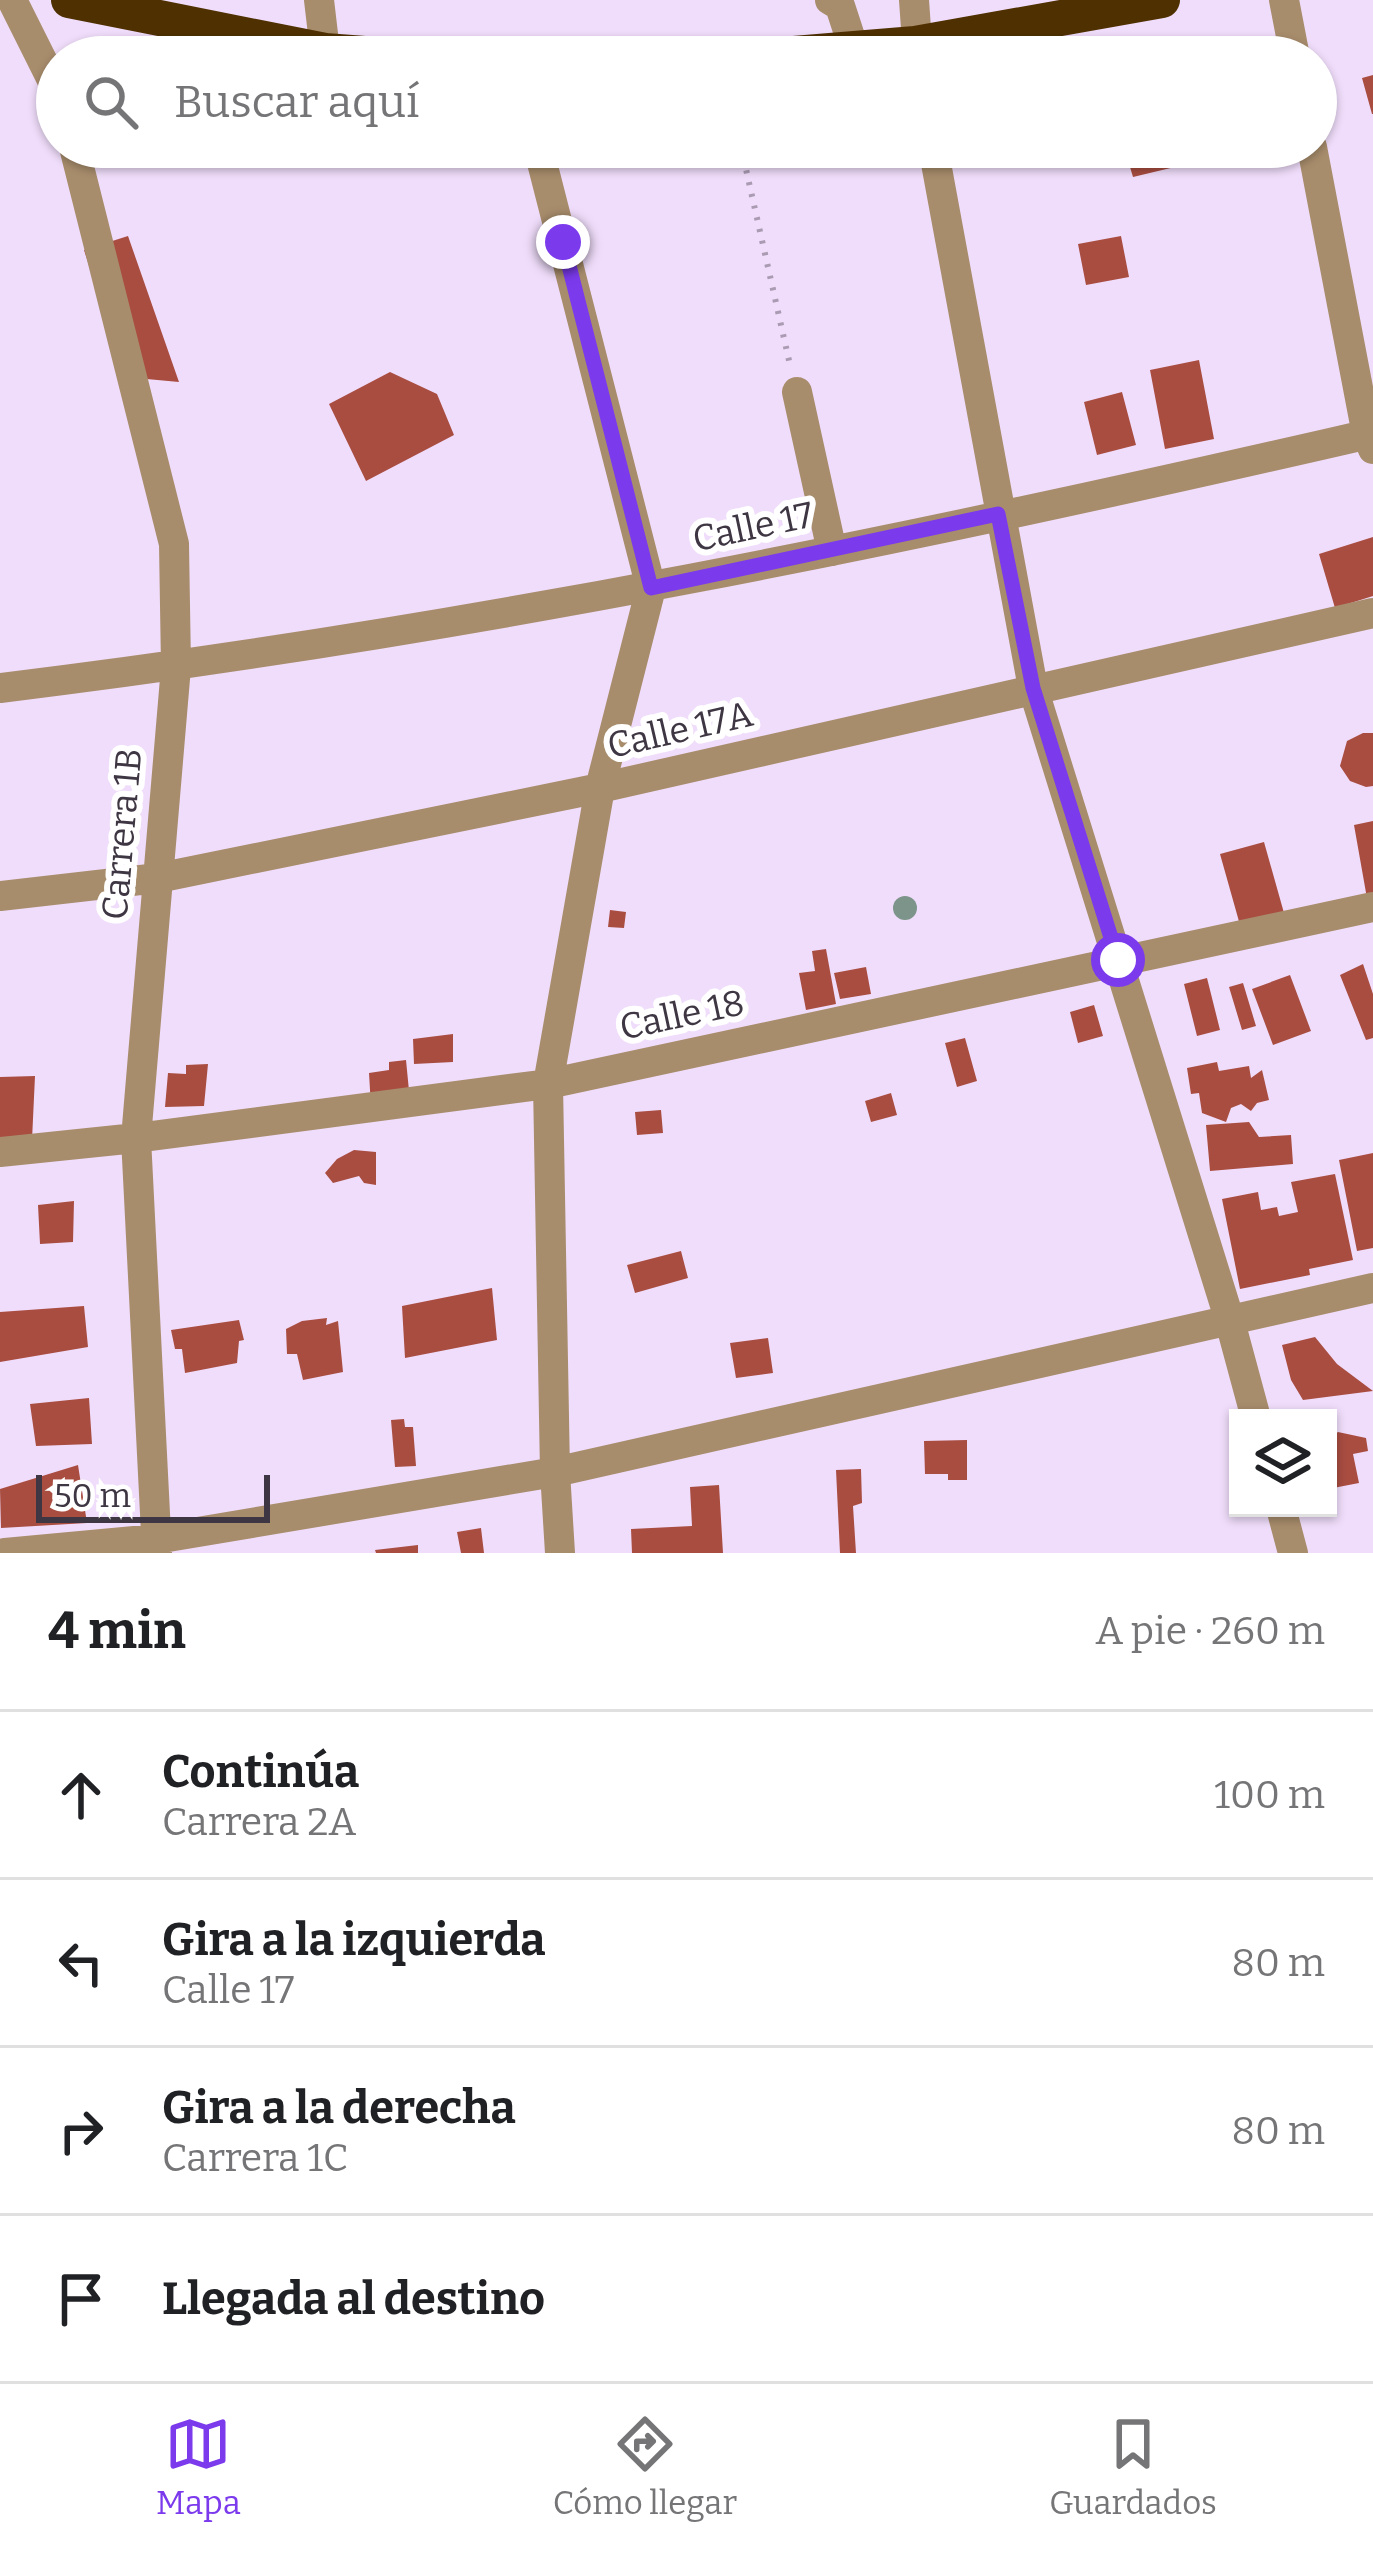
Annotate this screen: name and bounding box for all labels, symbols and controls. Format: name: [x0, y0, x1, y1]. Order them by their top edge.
search box: [36, 36, 1337, 168]
icon: search: [78, 69, 144, 135]
text: Buscar aquí: [174, 75, 419, 129]
route end: [536, 215, 590, 269]
street label: Calle 17: [689, 493, 817, 561]
street label: Calle 17A: [603, 692, 757, 768]
street label: Carrera 1B: [93, 746, 151, 922]
route start: [1091, 933, 1145, 987]
street label: Calle 18: [616, 980, 748, 1050]
map controls: [1229, 1409, 1337, 1517]
button: layers: [1229, 1409, 1337, 1517]
scale bar: [36, 1469, 270, 1522]
text: 50 m: [54, 1476, 131, 1516]
text: 4 min: [48, 1600, 186, 1662]
text: A pie · 260 m: [1095, 1608, 1325, 1654]
text: Continúa: [162, 1745, 359, 1799]
icon: ahead: [48, 1762, 114, 1828]
text: 100 m: [1214, 1772, 1325, 1818]
text: Carrera 2A: [162, 1799, 356, 1845]
text: Gira a la izquierda: [162, 1913, 546, 1967]
icon: left: [48, 1930, 114, 1996]
text: 80 m: [1232, 1940, 1325, 1986]
text: Calle 17: [162, 1967, 294, 2013]
text: Gira a la derecha: [162, 2081, 516, 2135]
icon: right: [48, 2098, 114, 2164]
text: 80 m: [1232, 2108, 1325, 2154]
text: Carrera 1C: [162, 2135, 348, 2181]
icon: arrive: [48, 2266, 114, 2332]
text: Llegada al destino: [162, 2272, 545, 2326]
tab: Mapa: [156, 2411, 241, 2523]
tab: Cómo llegar: [553, 2411, 737, 2523]
tab: Guardados: [1049, 2411, 1217, 2523]

